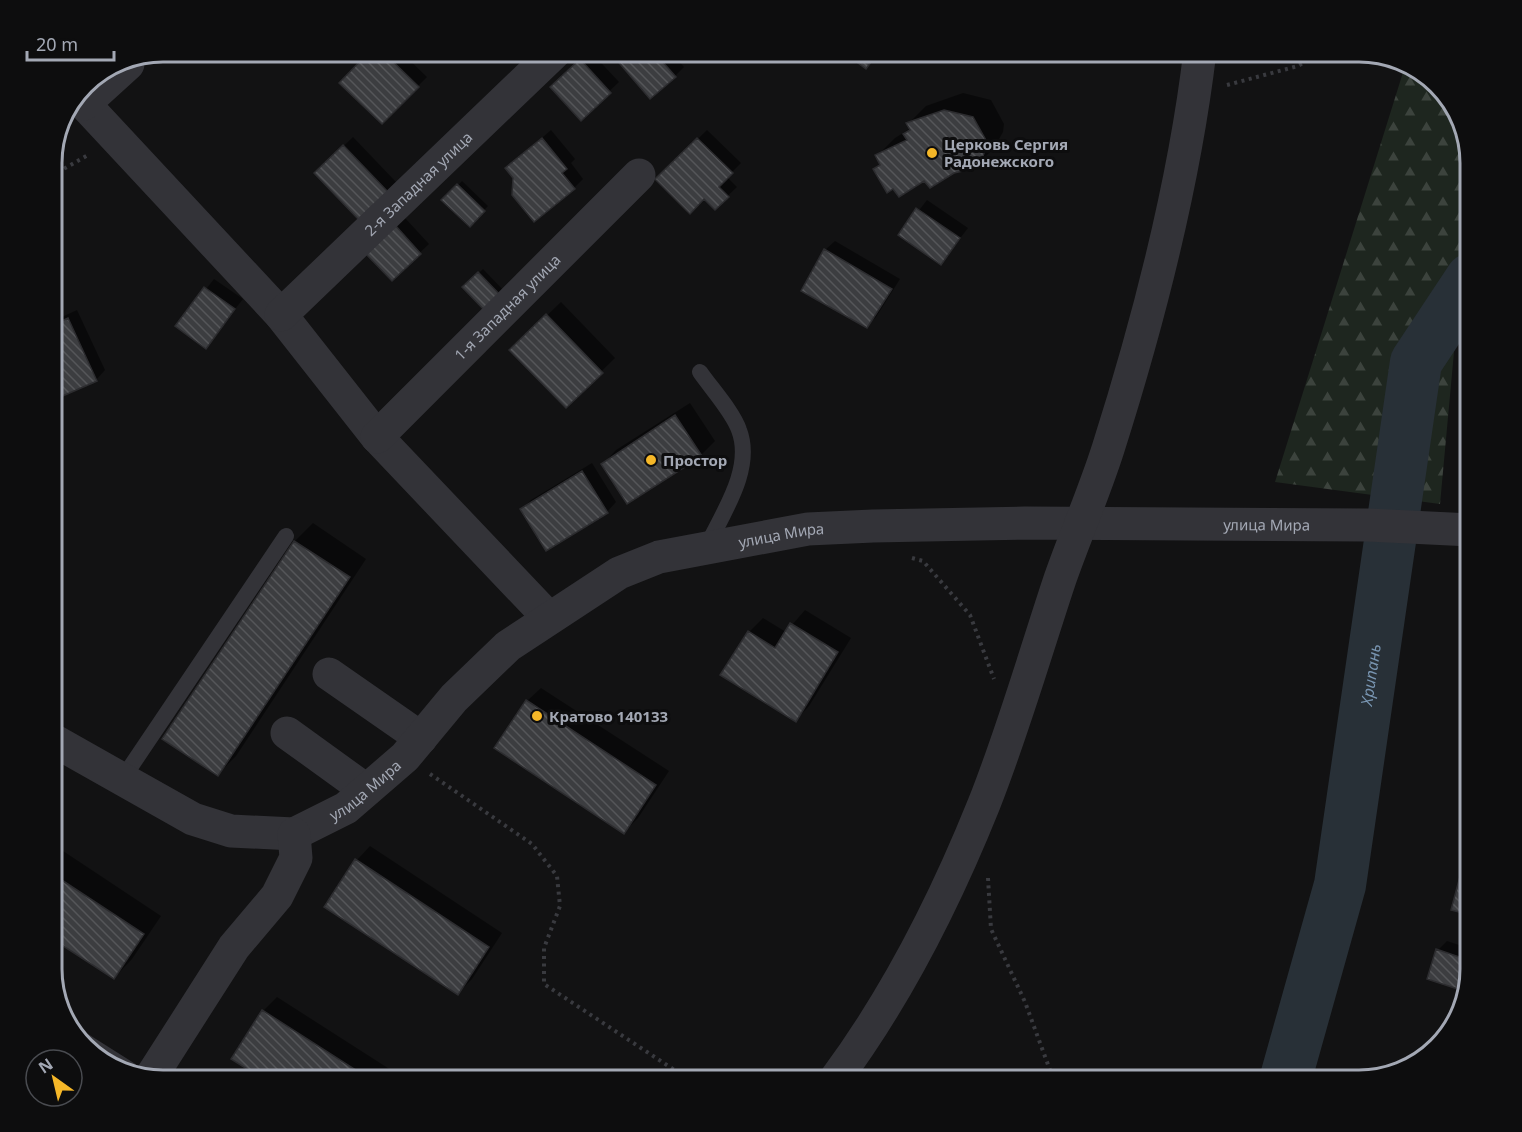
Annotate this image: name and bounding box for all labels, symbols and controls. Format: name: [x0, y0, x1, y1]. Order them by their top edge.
scale bar: [27, 24, 114, 62]
text: 20 m: [36, 32, 78, 56]
street label: 2-я Западная улица: [360, 127, 476, 240]
place label: Церковь Сергия Радонежского: [944, 134, 1068, 171]
marker: Церковь Сергия Радонежского: [925, 146, 939, 160]
street label: 1-я Западная улица: [450, 250, 564, 364]
place label: Простор: [663, 450, 727, 470]
marker: Простор: [644, 453, 658, 467]
street label: улица Мира: [1223, 514, 1310, 535]
street label: улица Мира: [737, 518, 825, 552]
water label: Хрипань: [1355, 642, 1386, 708]
place label: Кратово 140133: [549, 706, 668, 726]
marker: Кратово 140133: [530, 709, 544, 723]
street label: улица Мира: [326, 755, 405, 825]
north arrow: [24, 1048, 84, 1108]
text: N: [34, 1053, 57, 1078]

